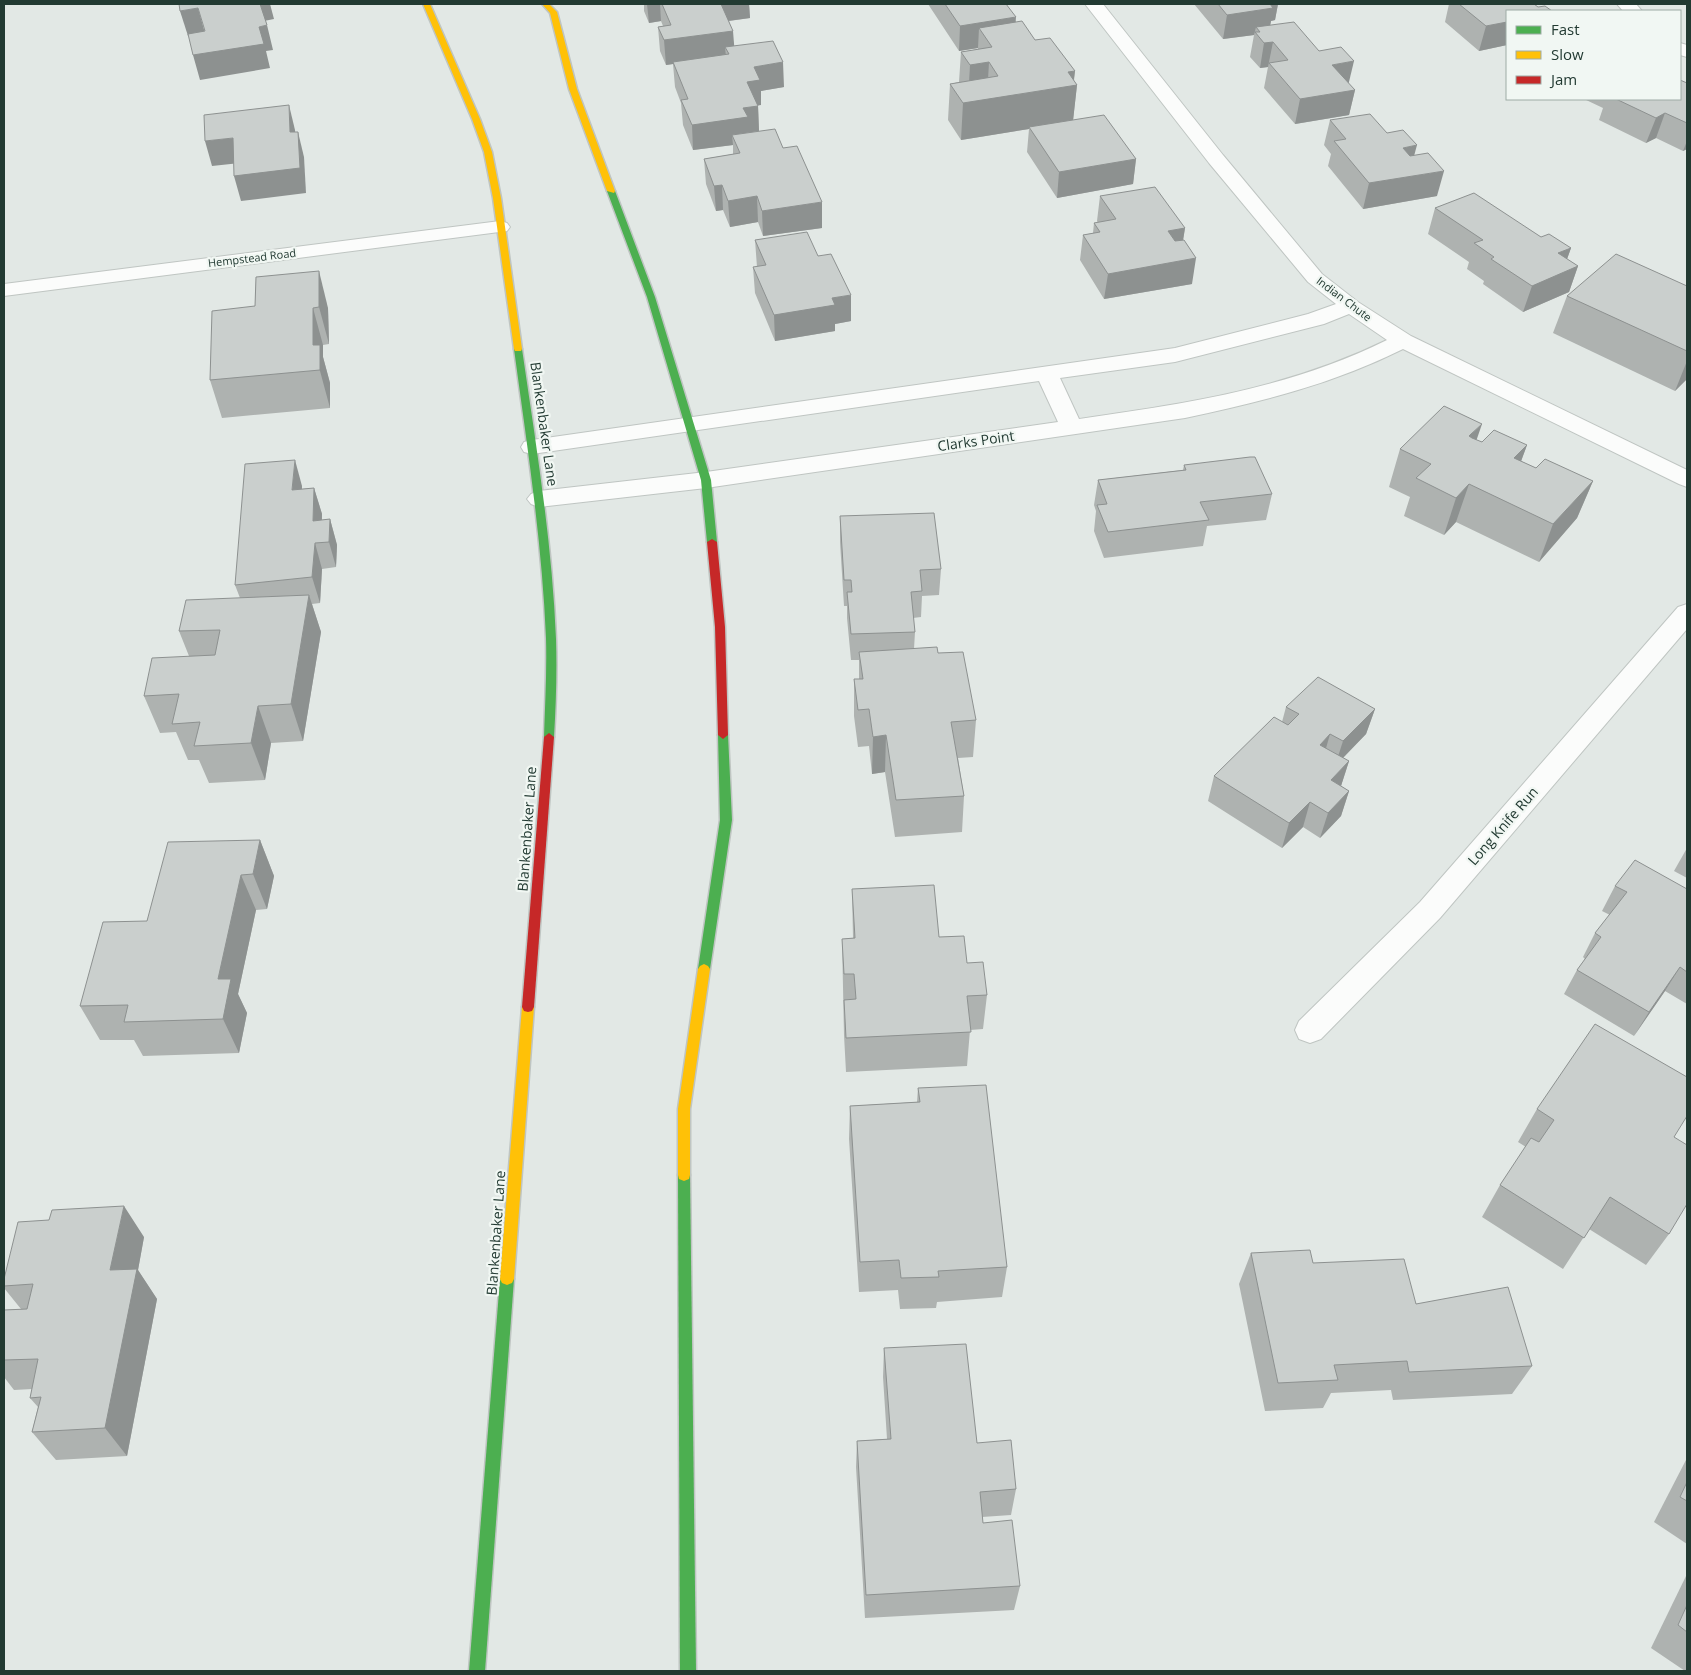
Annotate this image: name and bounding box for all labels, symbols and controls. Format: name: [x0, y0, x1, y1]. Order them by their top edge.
legend: [1506, 10, 1681, 100]
text: Fast: [1551, 19, 1580, 39]
text: Slow: [1551, 44, 1584, 64]
text: Jam: [1549, 69, 1577, 89]
street label: Hempstead Road: [207, 245, 297, 270]
street label: Indian Chute: [1314, 273, 1375, 324]
street label: Blankenbaker Lane: [526, 361, 563, 487]
street label: Clarks Point: [936, 426, 1016, 455]
street label: Blankenbaker Lane: [513, 766, 540, 892]
street label: Long Knife Run: [1463, 782, 1542, 869]
street label: Blankenbaker Lane: [482, 1170, 509, 1296]

